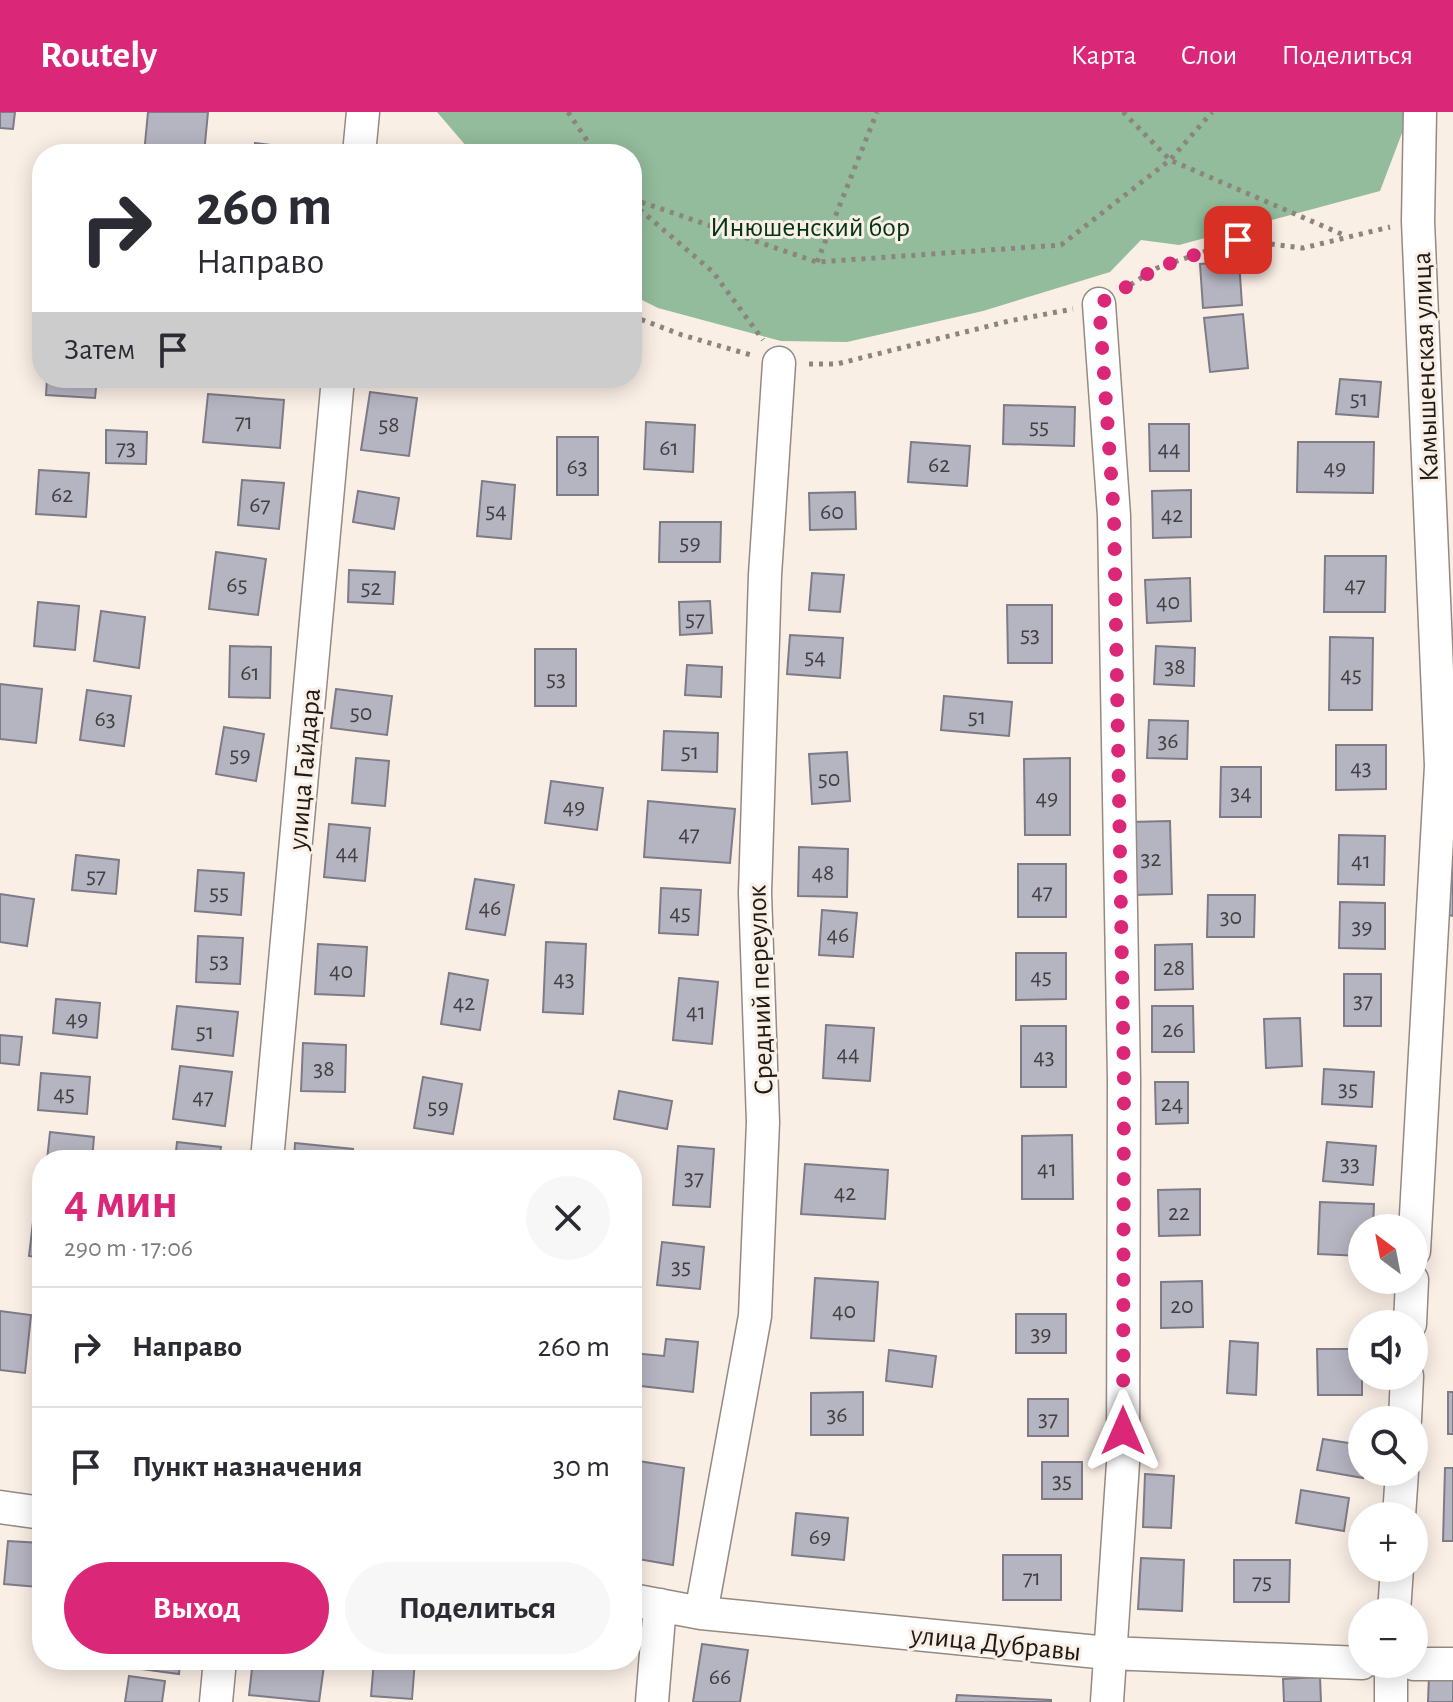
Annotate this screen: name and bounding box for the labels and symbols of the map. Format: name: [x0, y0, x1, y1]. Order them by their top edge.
pin: [1204, 206, 1272, 274]
park label: Инюшенский бор: [710, 214, 910, 242]
street label: Камышенская улица: [1408, 251, 1444, 483]
house number: 51: [1350, 387, 1368, 411]
house number: 71: [235, 410, 253, 434]
house number: 58: [378, 413, 400, 437]
house number: 55: [1029, 415, 1049, 439]
house number: 73: [116, 436, 136, 460]
house number: 61: [659, 436, 679, 460]
house number: 44: [1157, 437, 1181, 461]
house number: 62: [928, 453, 950, 477]
house number: 63: [566, 455, 588, 479]
house number: 49: [1324, 456, 1346, 480]
house number: 62: [51, 483, 73, 507]
house number: 67: [249, 493, 271, 517]
house number: 54: [485, 499, 507, 523]
house number: 60: [820, 500, 844, 524]
house number: 42: [1161, 503, 1183, 527]
house number: 59: [679, 531, 701, 555]
house number: 65: [226, 573, 248, 597]
house number: 47: [1344, 573, 1366, 597]
house number: 52: [361, 576, 382, 600]
house number: 40: [1156, 590, 1180, 614]
house number: 57: [685, 607, 705, 631]
house number: 53: [1020, 623, 1040, 647]
house number: 54: [804, 645, 826, 669]
house number: 38: [1164, 655, 1186, 679]
house number: 61: [240, 661, 260, 685]
house number: 45: [1340, 663, 1362, 687]
house number: 53: [546, 667, 566, 691]
street label: улица Гайдара: [284, 687, 326, 852]
house number: 50: [350, 701, 372, 725]
house number: 51: [968, 705, 986, 729]
house number: 63: [94, 707, 116, 731]
house number: 36: [1157, 729, 1179, 753]
house number: 51: [681, 740, 699, 764]
house number: 59: [229, 743, 251, 767]
house number: 43: [1350, 756, 1372, 780]
house number: 50: [818, 767, 840, 791]
house number: 34: [1230, 781, 1252, 805]
house number: 49: [1036, 786, 1058, 810]
house number: 49: [563, 795, 585, 819]
house number: 47: [678, 822, 700, 846]
house number: 44: [335, 841, 359, 865]
house number: 32: [1141, 847, 1161, 871]
house number: 41: [1351, 849, 1371, 873]
house number: 48: [812, 861, 834, 885]
house number: 57: [86, 864, 106, 888]
house number: 47: [1031, 880, 1053, 904]
house number: 55: [209, 881, 229, 905]
street label: Средний переулок: [743, 884, 779, 1095]
house number: 46: [479, 896, 501, 920]
house number: 45: [669, 901, 691, 925]
house number: 30: [1220, 905, 1242, 929]
house number: 39: [1351, 915, 1373, 939]
house number: 46: [827, 923, 849, 947]
house number: 53: [209, 949, 229, 973]
house number: 28: [1163, 956, 1185, 980]
house number: 40: [329, 959, 353, 983]
house number: 45: [1030, 965, 1052, 989]
house number: 43: [553, 967, 575, 991]
house number: 37: [1353, 989, 1373, 1013]
house number: 42: [453, 991, 475, 1015]
house number: 41: [686, 1000, 706, 1024]
house number: 49: [66, 1007, 88, 1031]
house number: 26: [1162, 1018, 1184, 1042]
house number: 51: [196, 1020, 214, 1044]
house number: 44: [836, 1042, 860, 1066]
house number: 43: [1033, 1045, 1055, 1069]
house number: 38: [313, 1057, 335, 1081]
house number: 35: [1338, 1077, 1358, 1101]
house number: 45: [53, 1082, 75, 1106]
house number: 47: [192, 1085, 214, 1109]
house number: 24: [1161, 1092, 1183, 1116]
house number: 59: [427, 1095, 449, 1119]
house number: 33: [1340, 1152, 1360, 1176]
house number: 41: [1037, 1157, 1057, 1181]
house number: 37: [684, 1166, 704, 1190]
house number: 42: [834, 1181, 856, 1205]
house number: 22: [1168, 1201, 1190, 1225]
north arrow: [1348, 1214, 1428, 1294]
house number: 35: [671, 1255, 691, 1279]
house number: 20: [1170, 1294, 1194, 1318]
house number: 40: [832, 1299, 856, 1323]
house number: 39: [1030, 1322, 1052, 1346]
position arrow: [1081, 1389, 1165, 1473]
house number: 36: [826, 1403, 848, 1427]
house number: 37: [1038, 1407, 1058, 1431]
house number: 35: [1052, 1469, 1072, 1493]
house number: 69: [809, 1525, 831, 1549]
house number: 71: [1023, 1566, 1041, 1590]
house number: 75: [1252, 1570, 1272, 1594]
street label: улица Дубравы: [908, 1621, 1083, 1667]
house number: 66: [709, 1665, 731, 1689]

